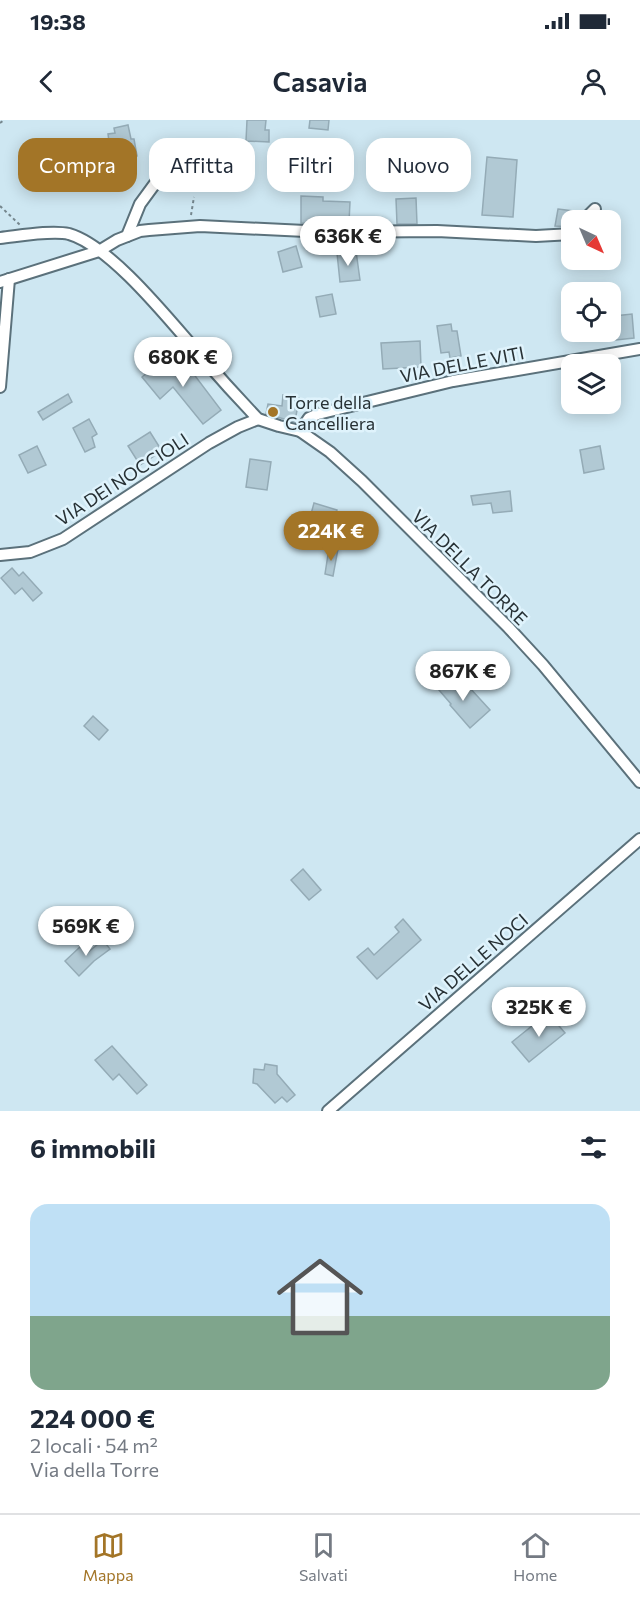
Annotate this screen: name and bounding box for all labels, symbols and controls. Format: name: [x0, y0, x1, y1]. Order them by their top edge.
text: 19:38: [30, 8, 86, 35]
icon: back: [30, 65, 63, 98]
text: Casavia: [272, 65, 368, 98]
icon: person: [577, 65, 610, 98]
chip: Compra: [18, 138, 137, 192]
chip: Affitta: [149, 138, 255, 192]
chip: Filtri: [267, 138, 354, 192]
chip: Nuovo: [366, 138, 471, 192]
north arrow: [561, 210, 621, 270]
map controls: [561, 210, 621, 414]
pin: 636K €: [299, 216, 397, 267]
text: 636K €: [314, 223, 382, 247]
button: locate: [561, 282, 621, 342]
pin: 680K €: [134, 337, 232, 388]
street label: VIA DELLE VITI: [398, 341, 526, 387]
text: 680K €: [148, 344, 218, 368]
button: layers: [561, 354, 621, 414]
place label: Torre della Cancelliera: [285, 391, 375, 434]
marker: Torre della Cancelliera: [266, 405, 280, 419]
street label: VIA DEI NOCCIOLI: [52, 428, 192, 530]
street label: VIA DELLA TORRE: [408, 505, 532, 629]
pin: 224K €: [282, 511, 380, 562]
text: 224K €: [298, 518, 364, 542]
pin: 867K €: [414, 651, 512, 702]
text: 867K €: [429, 658, 497, 682]
pin: 569K €: [37, 906, 135, 957]
street label: VIA DELLE NOCI: [414, 909, 532, 1015]
text: 569K €: [52, 913, 120, 937]
pin: 325K €: [490, 987, 588, 1038]
text: 325K €: [506, 994, 572, 1018]
icon: filters: [577, 1131, 610, 1164]
text: 6 immobili: [30, 1132, 156, 1163]
icon: home: [266, 1243, 374, 1351]
text: 224 000 €: [30, 1402, 155, 1433]
text: 2 locali · 54 m²: [30, 1433, 158, 1457]
text: Via della Torre: [30, 1457, 159, 1481]
tab: Mappa: [83, 1529, 134, 1584]
tab: Salvati: [299, 1529, 348, 1584]
tab: Home: [513, 1529, 557, 1584]

